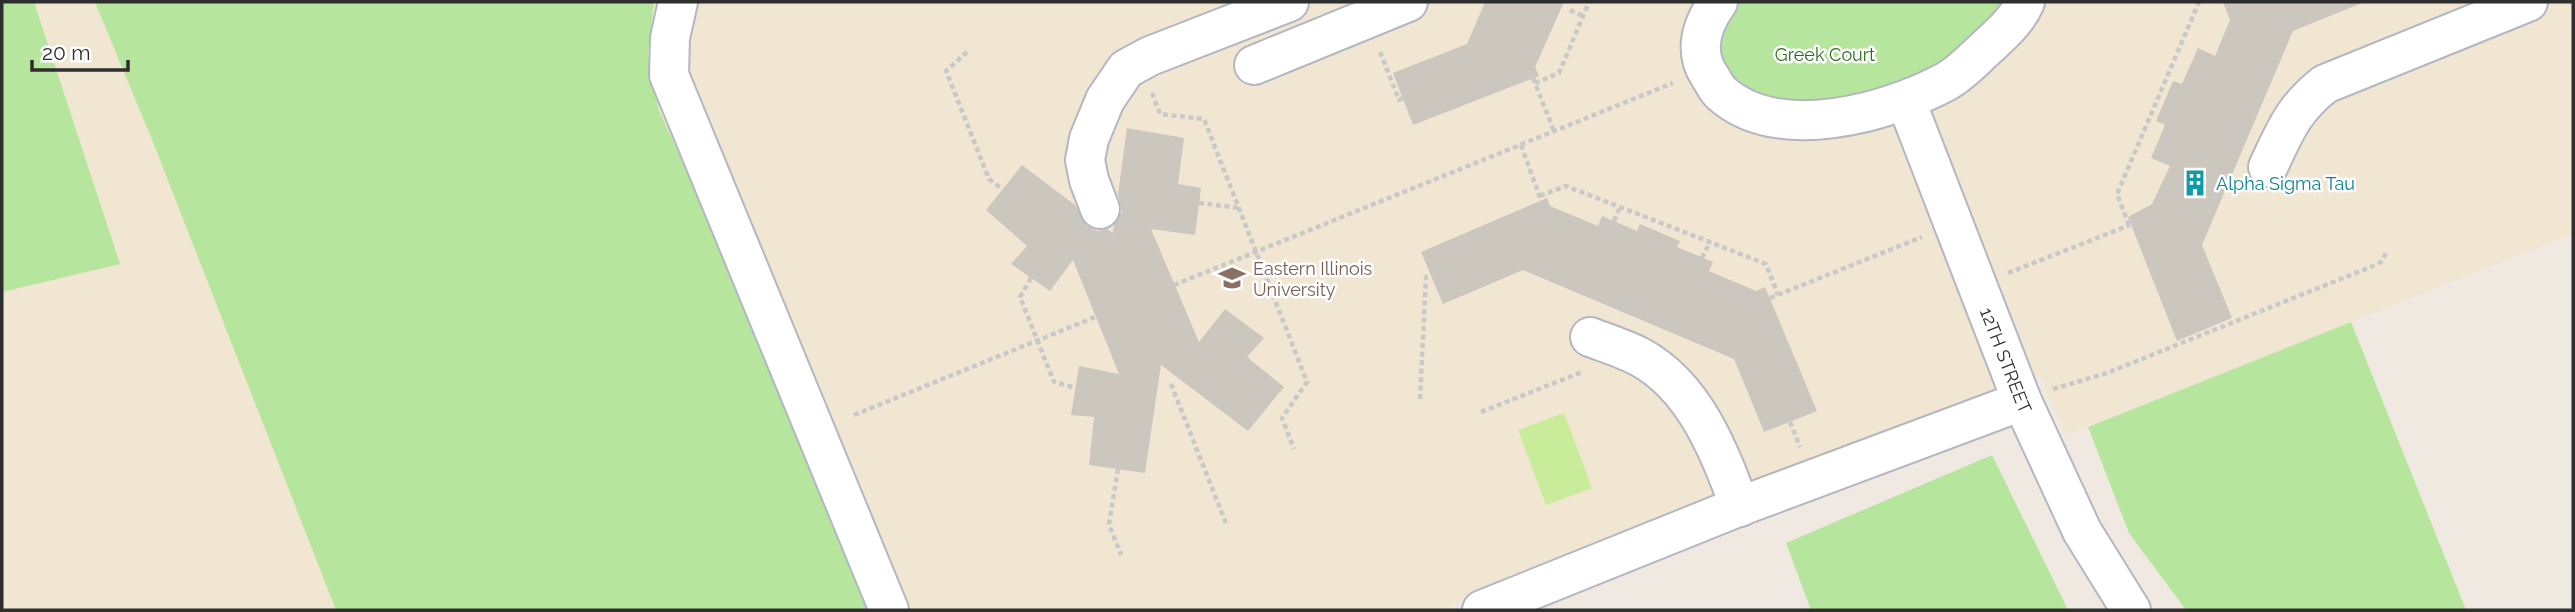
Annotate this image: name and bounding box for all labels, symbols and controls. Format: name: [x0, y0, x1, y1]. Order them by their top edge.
scale bar: [32, 28, 128, 72]
text: 20 m: [42, 40, 90, 65]
park label: Greek Court: [1775, 44, 1875, 65]
building icon: Alpha Sigma Tau: [2180, 168, 2210, 198]
place label: Alpha Sigma Tau: [2216, 173, 2355, 194]
place label: Eastern Illinois University: [1253, 258, 1373, 300]
school or university icon: Eastern Illinois University: [1217, 263, 1247, 293]
street label: 12TH STREET: [1976, 305, 2037, 416]

